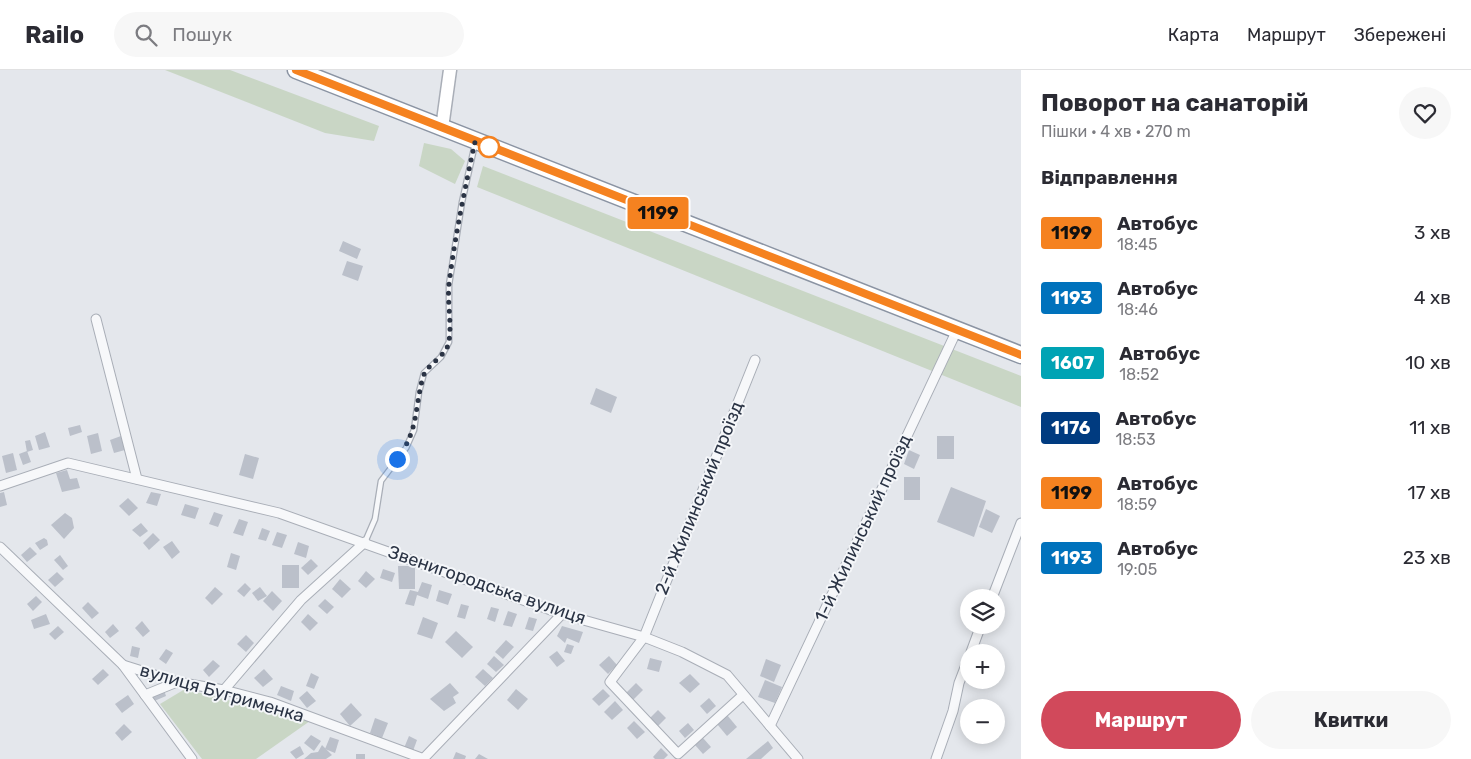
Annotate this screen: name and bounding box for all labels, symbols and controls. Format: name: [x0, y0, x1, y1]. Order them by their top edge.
search box: [114, 12, 464, 57]
text: Railo: [25, 21, 84, 49]
icon: search: [132, 21, 160, 49]
text: Пошук: [172, 23, 232, 46]
text: Карта: [1168, 24, 1219, 46]
text: Маршрут: [1247, 24, 1326, 46]
text: Збережені: [1354, 24, 1446, 46]
button: heart: [1399, 87, 1451, 139]
text: Поворот на санаторій: [1041, 89, 1308, 117]
text: Пішки · 4 хв · 270 m: [1041, 122, 1191, 141]
unlabelled marker: [478, 136, 500, 158]
text: Відправлення: [1041, 166, 1178, 189]
line badge: 1199: [623, 197, 693, 229]
text: 1199: [638, 202, 678, 224]
text: Автобус: [1117, 212, 1198, 235]
text: 3 хв: [1414, 221, 1451, 244]
text: 1199: [1051, 222, 1092, 244]
text: 18:45: [1117, 235, 1158, 254]
text: Автобус: [1117, 277, 1198, 300]
text: 4 хв: [1414, 286, 1451, 309]
text: 1193: [1051, 287, 1092, 309]
text: 18:46: [1117, 300, 1158, 319]
text: Автобус: [1119, 342, 1200, 365]
text: 10 хв: [1405, 351, 1451, 374]
text: 1607: [1051, 352, 1094, 374]
text: 18:52: [1119, 365, 1159, 384]
street label: 2-й Жилинський проїзд: [650, 398, 748, 598]
text: Автобус: [1115, 407, 1196, 430]
text: 11 хв: [1409, 416, 1451, 439]
text: 1176: [1051, 417, 1090, 439]
text: 18:53: [1115, 430, 1156, 449]
street label: 1-й Жилинський проїзд: [810, 431, 916, 625]
your location: [385, 447, 410, 472]
text: Автобус: [1117, 472, 1198, 495]
text: 17 хв: [1408, 481, 1451, 504]
text: 1199: [1051, 482, 1092, 504]
text: 18:59: [1117, 495, 1157, 514]
text: Автобус: [1117, 537, 1198, 560]
street label: Звенигородська вулиця: [385, 541, 589, 629]
text: 23 хв: [1403, 546, 1451, 569]
text: 1193: [1051, 547, 1092, 569]
text: 19:05: [1117, 560, 1157, 579]
map controls: [960, 589, 1005, 744]
button: layers: [960, 589, 1005, 634]
button: +: [960, 644, 1005, 689]
street label: вулиця Бугрименка: [137, 659, 307, 727]
button: Маршрут: [1041, 691, 1241, 749]
button: Квитки: [1251, 691, 1451, 749]
button: −: [960, 699, 1005, 744]

